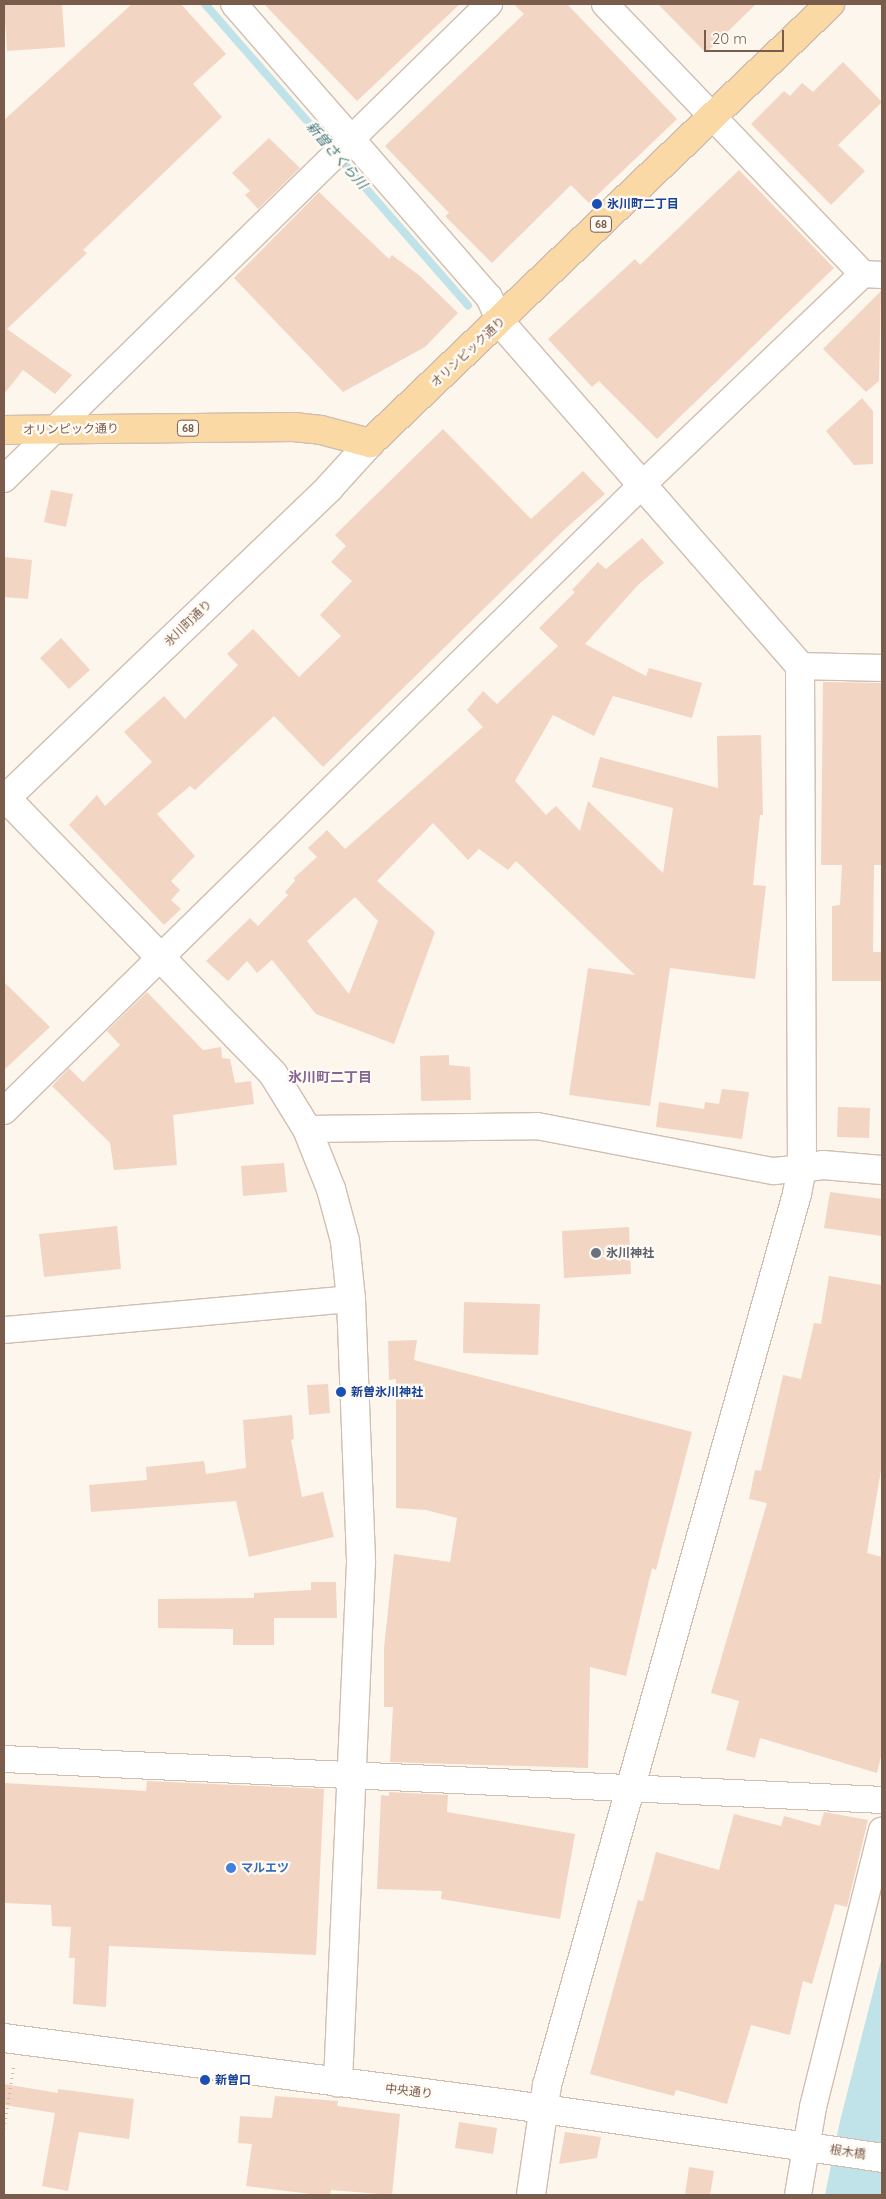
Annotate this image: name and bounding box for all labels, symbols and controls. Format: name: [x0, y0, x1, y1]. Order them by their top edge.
scale bar: [706, 20, 786, 52]
text: 20 m: [712, 29, 747, 48]
water label: 新曽さくら川: [303, 118, 371, 192]
place label: 氷川町二丁目: [607, 197, 679, 211]
marker: 氷川町二丁目: [591, 198, 603, 210]
road number: 68: [590, 215, 612, 232]
street label: オリンピック通り: [428, 314, 508, 390]
road number: 68: [177, 419, 199, 436]
street label: オリンピック通り: [23, 421, 119, 437]
street label: 氷川町通り: [161, 597, 215, 649]
district label: 氷川町二丁目: [288, 1069, 372, 1085]
place label: 氷川神社: [606, 1246, 654, 1260]
marker: 氷川神社: [590, 1247, 602, 1259]
place label: 新曽氷川神社: [351, 1385, 423, 1399]
marker: 新曽氷川神社: [335, 1386, 347, 1398]
place label: マルエツ: [241, 1861, 289, 1875]
marker: マルエツ: [225, 1862, 237, 1874]
place label: 新曽口: [215, 2073, 251, 2087]
marker: 新曽口: [199, 2074, 211, 2086]
street label: 中央通り: [384, 2081, 434, 2101]
street label: 根木橋: [829, 2142, 867, 2162]

